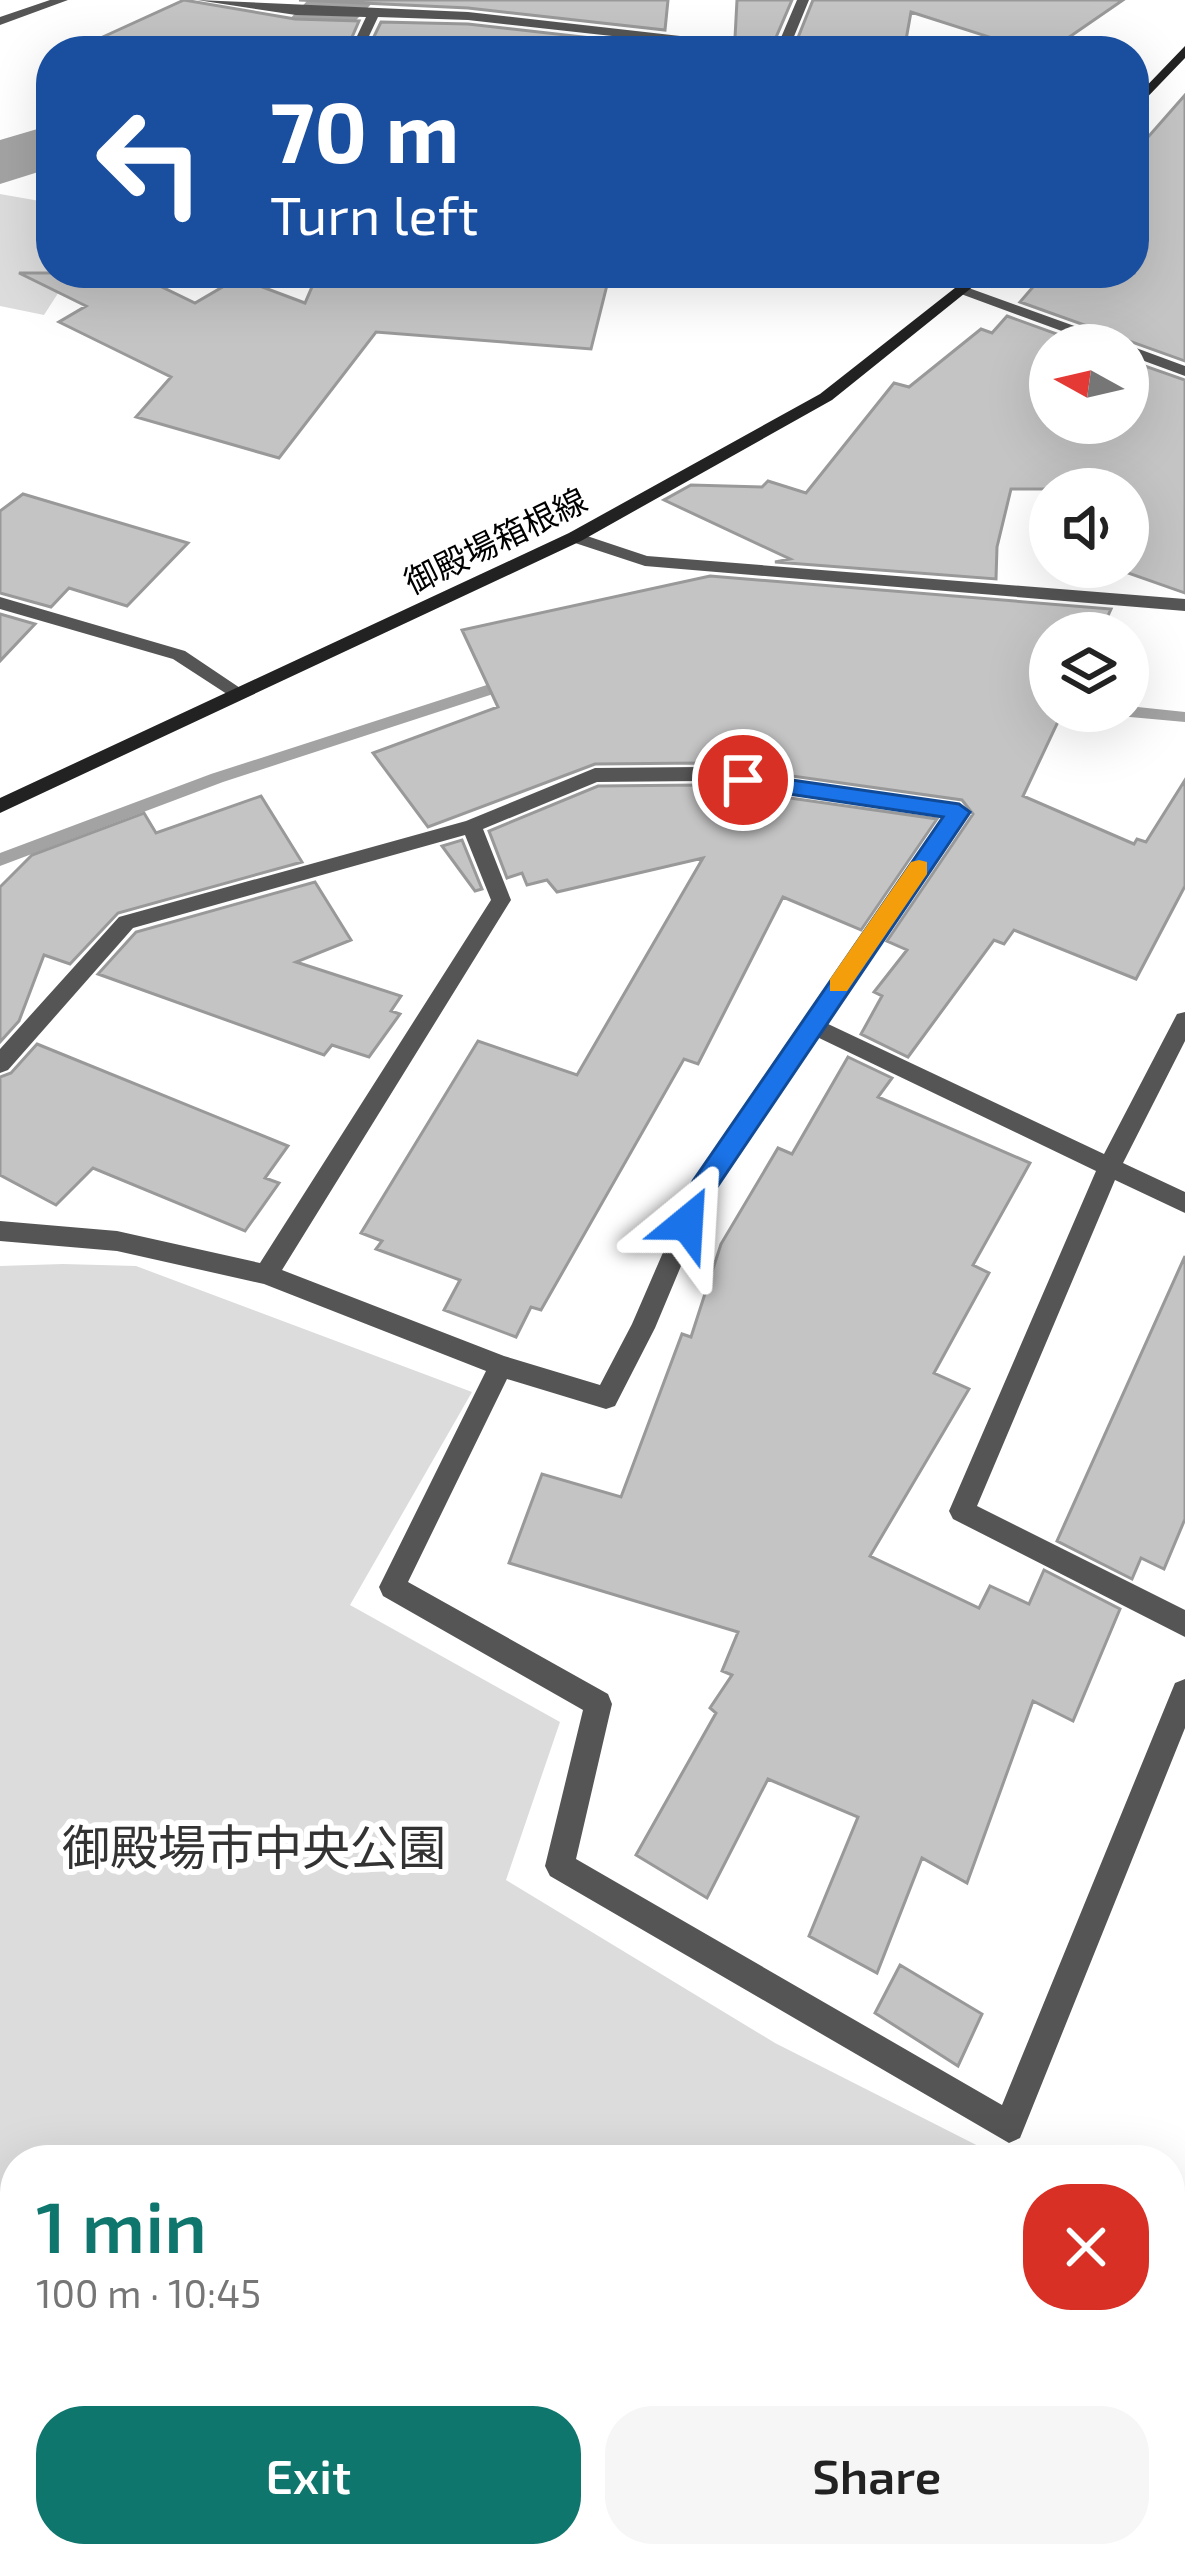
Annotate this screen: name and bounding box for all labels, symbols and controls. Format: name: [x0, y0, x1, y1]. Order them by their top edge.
text: 70 m: [270, 79, 460, 180]
icon: left: [72, 84, 228, 240]
text: Turn left: [270, 181, 479, 246]
north arrow: [1029, 324, 1149, 444]
map controls: [1029, 324, 1149, 732]
button: sound: [1029, 468, 1149, 588]
street label: 御殿場箱根線: [397, 479, 593, 601]
button: layers: [1029, 612, 1149, 732]
pin: [692, 729, 794, 831]
icon: arrive: [710, 747, 776, 813]
position arrow: [624, 1160, 750, 1286]
park label: 御殿場市中央公園: [62, 1817, 446, 1875]
text: 1 min: [36, 2181, 207, 2267]
button: close: [1023, 2184, 1149, 2310]
text: 100 m · 10:45: [36, 2269, 261, 2316]
button: Exit: [36, 2406, 581, 2544]
button: Share: [605, 2406, 1149, 2544]

